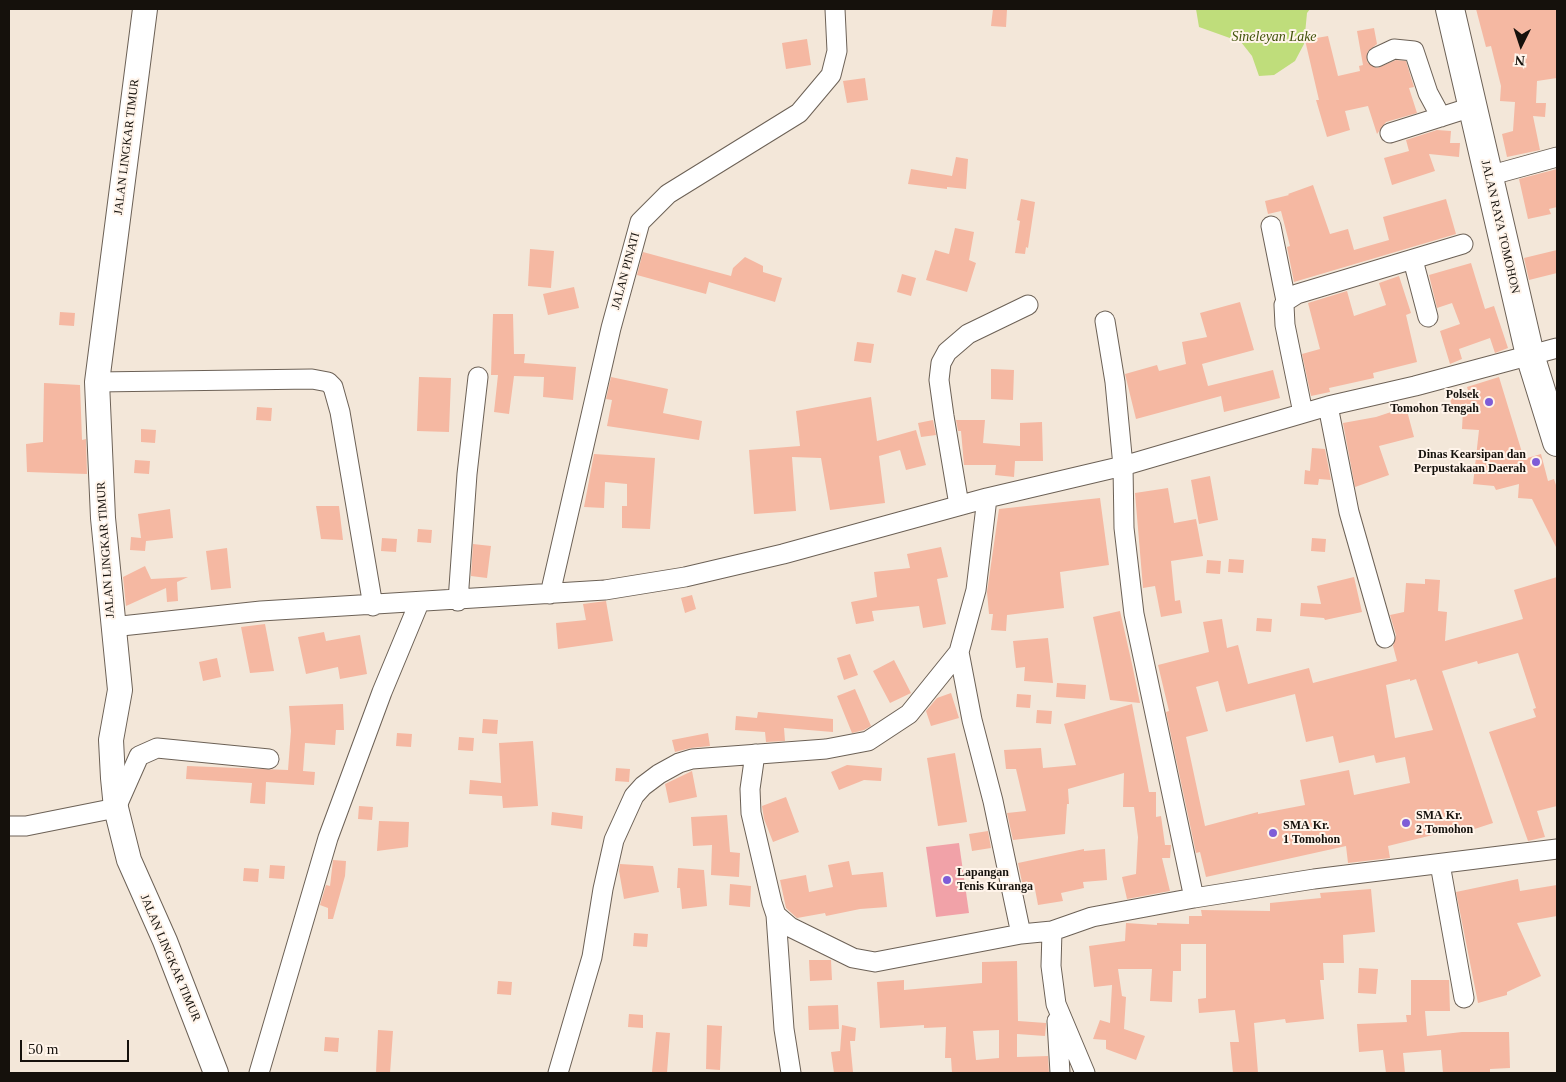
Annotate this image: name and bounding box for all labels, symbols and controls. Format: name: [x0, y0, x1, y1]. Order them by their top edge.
north arrow: [1496, 20, 1546, 70]
water label: Sineleyan Lake: [1231, 29, 1317, 45]
text: N: [1514, 53, 1525, 68]
street label: JALAN LINGKAR TIMUR: [112, 78, 142, 216]
street label: JALAN RAYA TOMOHON: [1478, 159, 1522, 295]
street label: JALAN PINATI: [609, 231, 643, 311]
place label: Polsek Tomohon Tengah: [1390, 388, 1479, 416]
marker: Polsek Tomohon Tengah: [1483, 396, 1495, 408]
place label: Dinas Kearsipan dan Perpustakaan Daerah: [1414, 448, 1526, 476]
marker: Dinas Kearsipan dan Perpustakaan Daerah: [1530, 456, 1542, 468]
street label: JALAN LINGKAR TIMUR: [94, 481, 118, 619]
place label: SMA Kr. 2 Tomohon: [1416, 809, 1473, 837]
marker: SMA Kr. 2 Tomohon: [1400, 817, 1412, 829]
place label: SMA Kr. 1 Tomohon: [1283, 819, 1340, 847]
marker: SMA Kr. 1 Tomohon: [1267, 827, 1279, 839]
place label: Lapangan Tenis Kuranga: [957, 866, 1033, 894]
marker: Lapangan Tenis Kuranga: [941, 874, 953, 886]
street label: JALAN LINGKAR TIMUR: [137, 892, 203, 1024]
scale bar: [22, 1030, 131, 1062]
text: 50 m: [28, 1041, 58, 1057]

